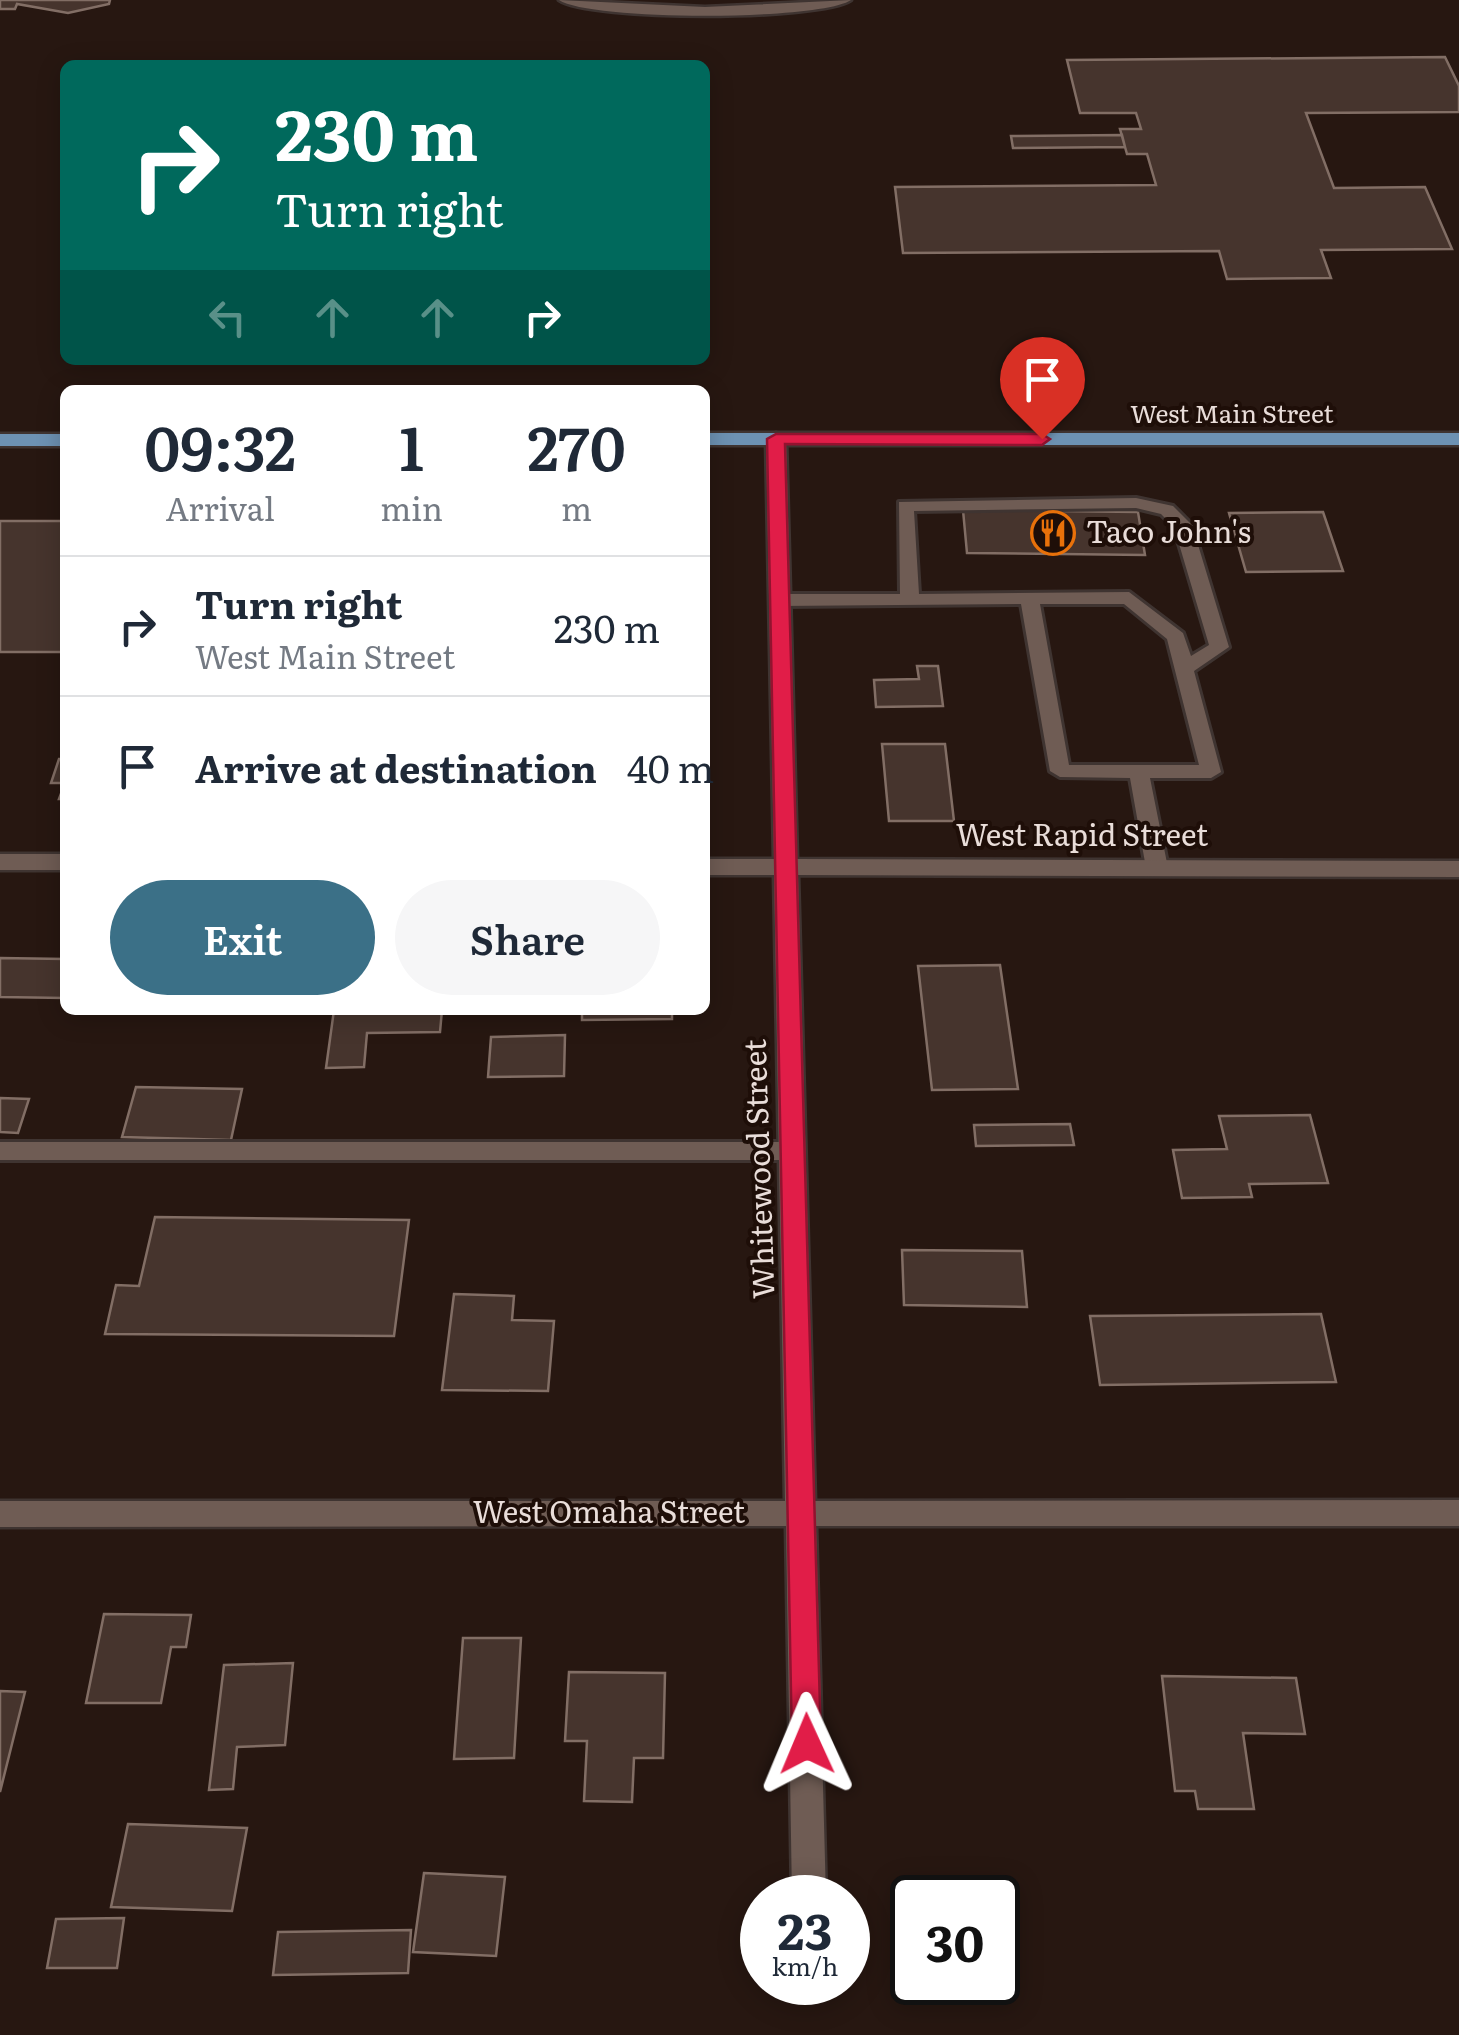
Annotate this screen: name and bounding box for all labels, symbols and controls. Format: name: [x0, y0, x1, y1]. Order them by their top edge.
text: 230 m: [275, 79, 479, 183]
icon: right: [110, 100, 240, 230]
text: Turn right: [275, 174, 503, 241]
icon: left: [200, 290, 255, 345]
icon: ahead: [305, 290, 360, 345]
icon: ahead: [410, 290, 465, 345]
icon: right: [515, 290, 570, 345]
pin: [1000, 337, 1085, 440]
icon: arrive: [1015, 352, 1070, 407]
street label: West Main Street: [1130, 394, 1334, 431]
text: 09:32: [144, 400, 296, 489]
text: 1: [399, 400, 424, 489]
text: 270: [527, 400, 626, 489]
text: Arrival: [165, 483, 275, 531]
text: min: [380, 483, 443, 531]
text: m: [561, 483, 592, 531]
place label: Taco John's: [1086, 508, 1251, 552]
restaurant icon: Taco John's: [1030, 510, 1076, 556]
text: Turn right: [195, 574, 402, 631]
text: 230 m: [554, 598, 660, 655]
icon: right: [110, 599, 165, 654]
text: West Main Street: [195, 631, 455, 679]
text: Arrive at destination: [195, 738, 597, 795]
text: 40 m: [627, 738, 714, 795]
icon: arrive: [110, 739, 165, 794]
street label: West Rapid Street: [956, 811, 1208, 855]
button: Exit: [110, 880, 375, 995]
button: Share: [395, 880, 660, 995]
street label: Whitewood Street: [730, 1039, 784, 1300]
street label: West Omaha Street: [473, 1488, 745, 1532]
position arrow: [755, 1692, 859, 1796]
speed limit sign: 30: [890, 1875, 1020, 2005]
text: 23: [778, 1891, 832, 1965]
text: km/h: [772, 1947, 838, 1984]

